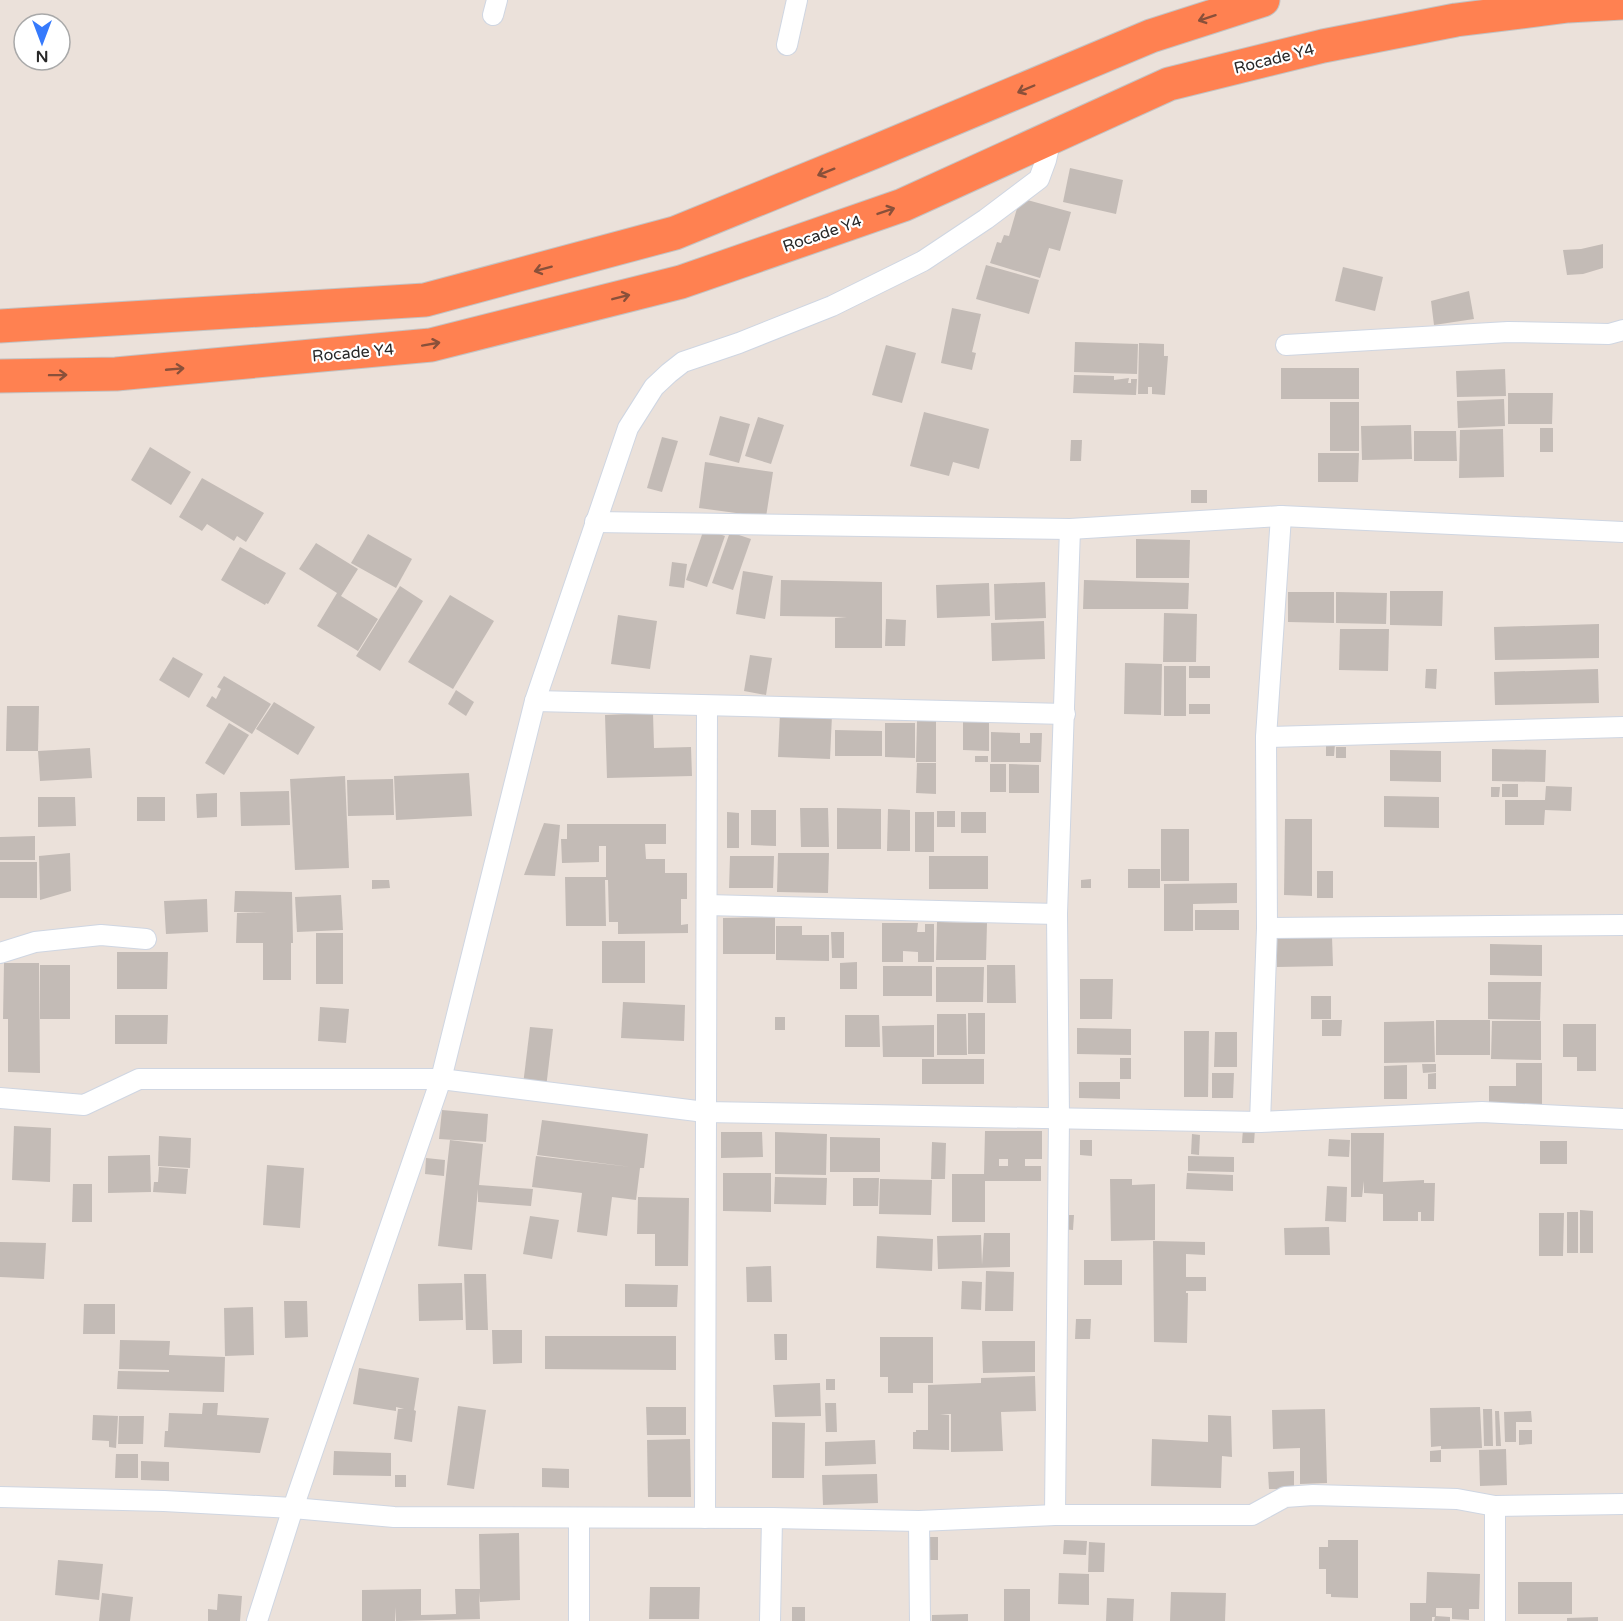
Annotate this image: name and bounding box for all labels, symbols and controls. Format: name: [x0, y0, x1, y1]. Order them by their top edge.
north arrow: [12, 12, 72, 72]
one-way arrow: [1198, 13, 1217, 24]
street label: Rocade Y4: [1232, 39, 1317, 79]
text: N: [36, 46, 48, 66]
one-way arrow: [1017, 83, 1035, 95]
one-way arrow: [818, 167, 836, 178]
one-way arrow: [876, 205, 895, 216]
street label: Rocade Y4: [780, 211, 864, 257]
one-way arrow: [534, 263, 553, 275]
one-way arrow: [611, 291, 630, 303]
one-way arrow: [421, 338, 441, 349]
street label: Rocade Y4: [311, 339, 395, 367]
one-way arrow: [164, 363, 184, 374]
one-way arrow: [48, 369, 68, 381]

